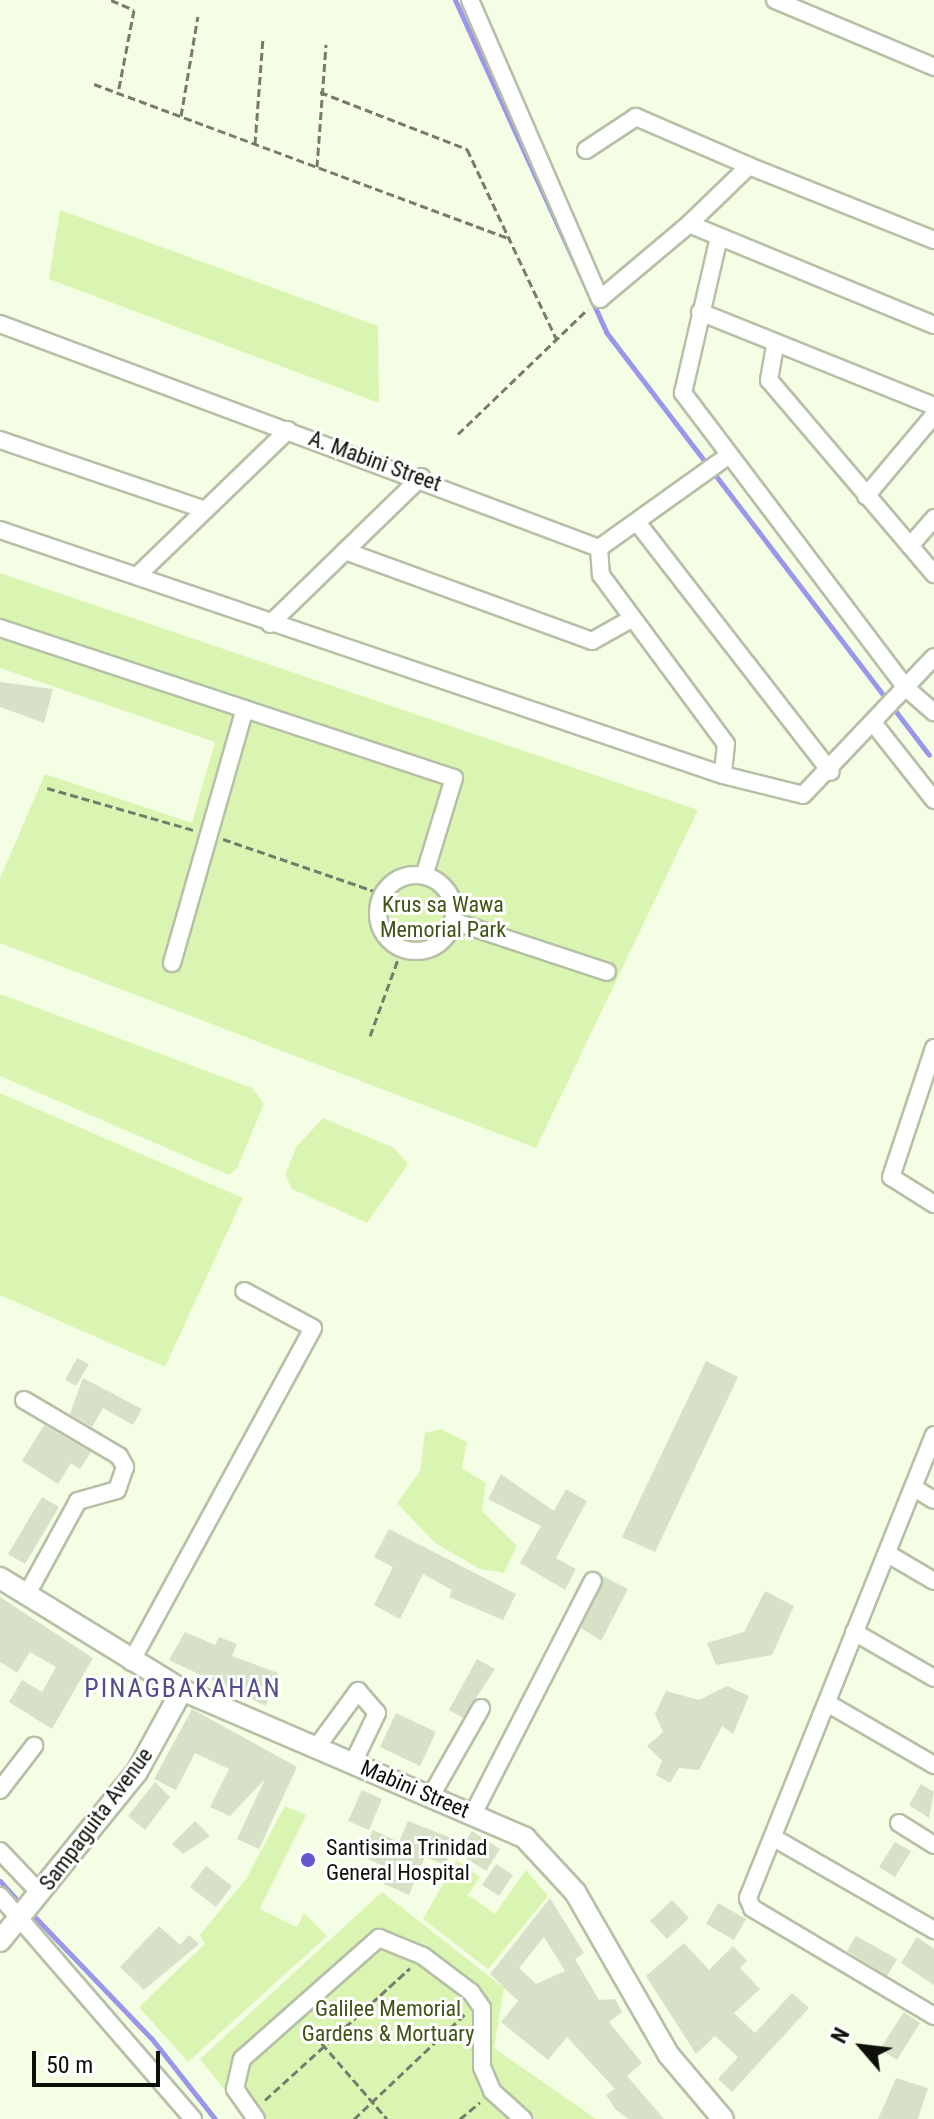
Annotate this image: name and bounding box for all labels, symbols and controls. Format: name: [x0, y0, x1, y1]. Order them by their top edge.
street label: A. Mabini Street: [305, 425, 445, 497]
park label: Krus sa Wawa Memorial Park: [380, 891, 506, 942]
district label: PINAGBAKAHAN: [84, 1673, 282, 1705]
street label: Sampaguita Avenue: [34, 1742, 158, 1896]
street label: Mabini Street: [357, 1754, 473, 1824]
place label: Santisima Trinidad General Hospital: [326, 1834, 488, 1886]
marker: Santisima Trinidad General Hospital: [297, 1849, 319, 1871]
park label: Galilee Memorial Gardens & Mortuary: [302, 1995, 474, 2046]
north arrow: [822, 2007, 902, 2087]
text: N: [826, 2024, 855, 2047]
scale bar: [36, 2035, 164, 2085]
text: 50 m: [46, 2051, 93, 2079]

